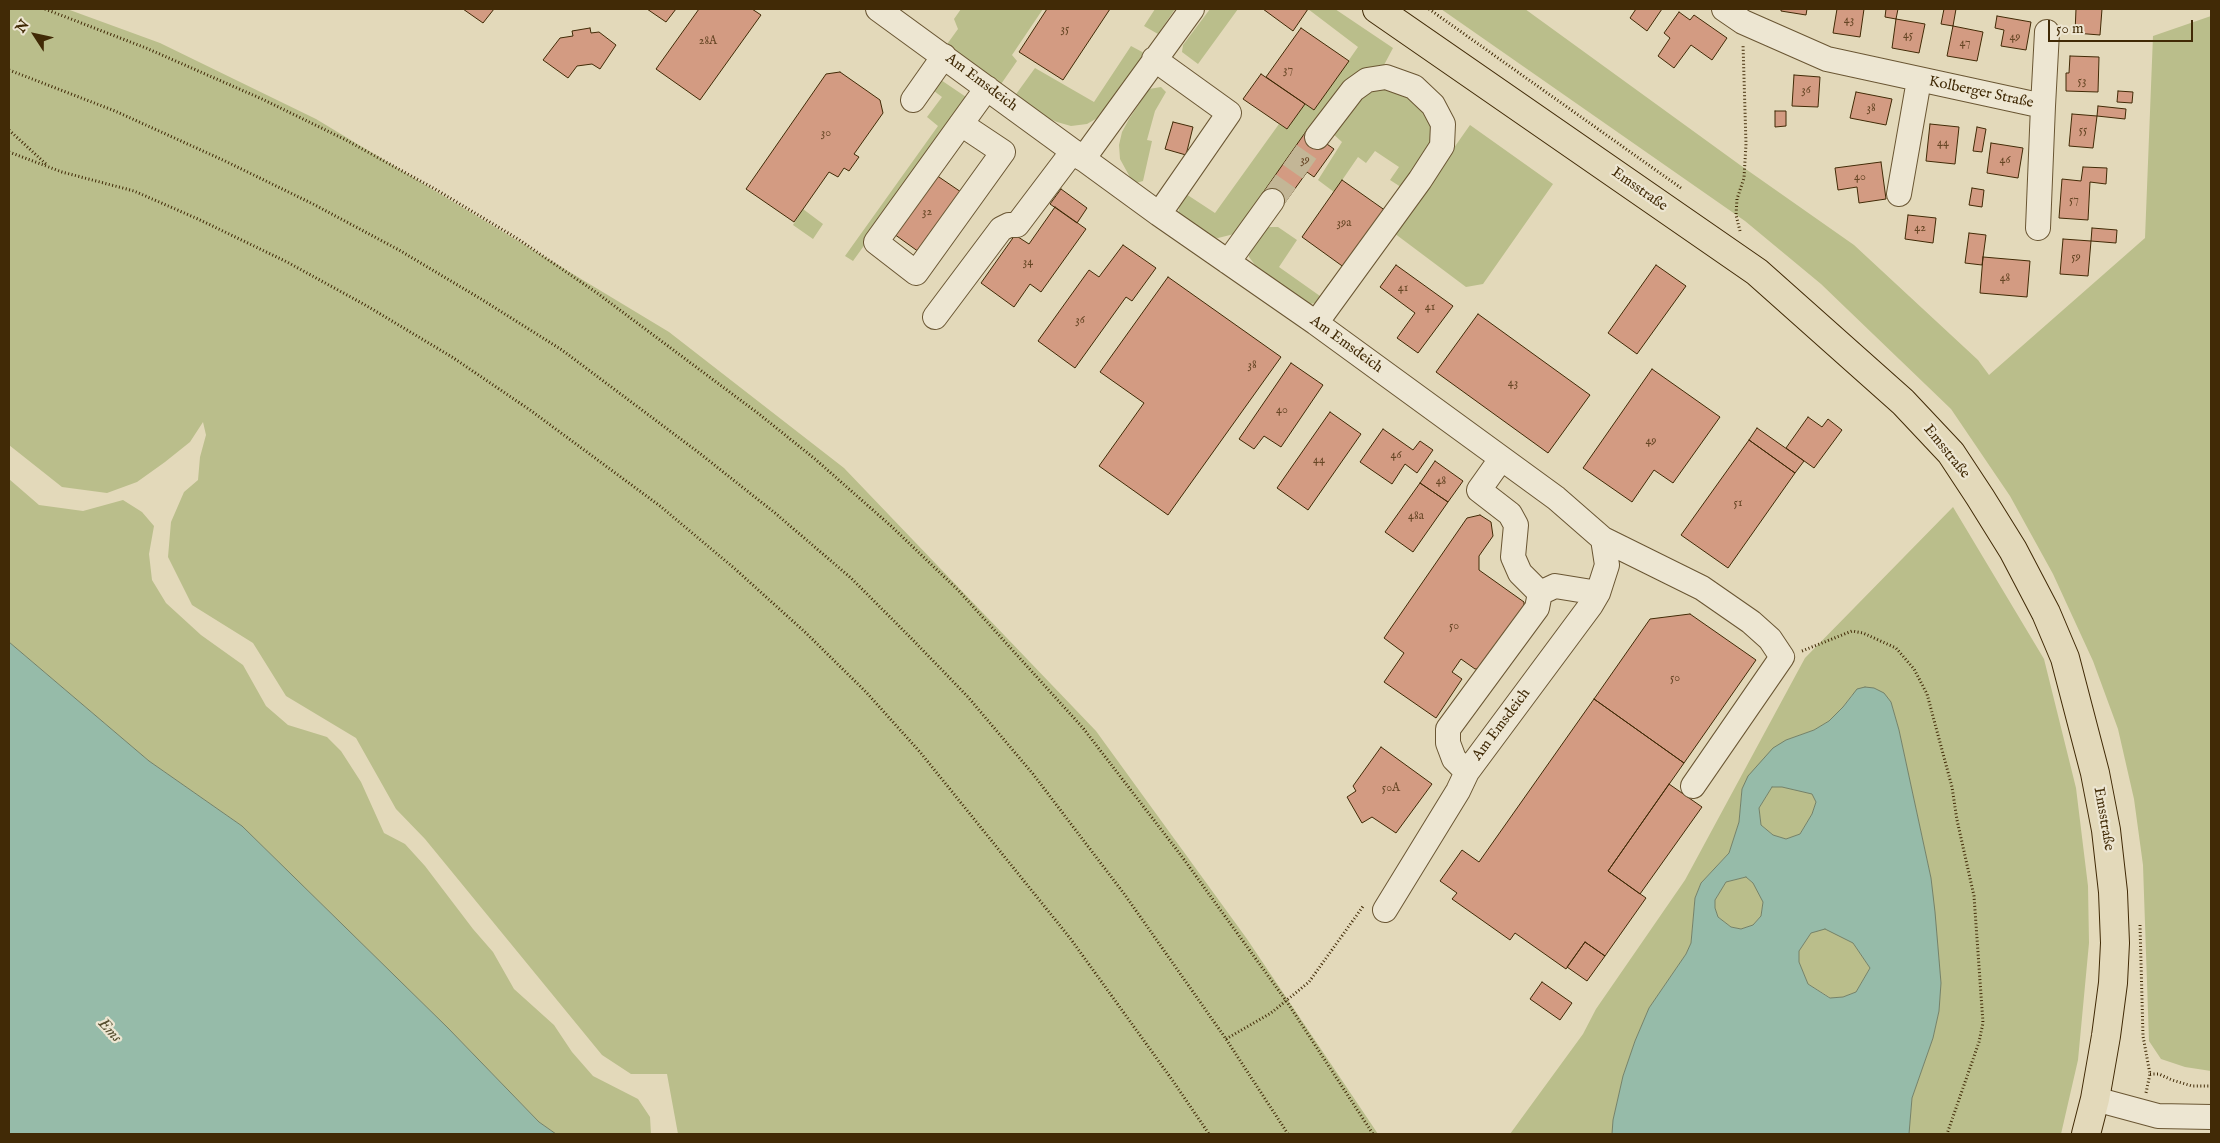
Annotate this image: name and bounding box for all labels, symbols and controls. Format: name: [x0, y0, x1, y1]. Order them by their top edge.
north arrow: [10, 10, 60, 60]
scale bar: [2050, 10, 2195, 42]
house number: 43: [1844, 14, 1854, 28]
text: N: [12, 16, 34, 37]
text: 50 m: [2056, 19, 2084, 38]
house number: 35: [1061, 23, 1069, 37]
house number: 45: [1903, 29, 1913, 43]
house number: 49: [2009, 31, 2021, 45]
house number: 28A: [699, 35, 717, 49]
house number: 47: [1959, 37, 1971, 51]
street label: Am Emsdeich: [941, 50, 1021, 116]
house number: 37: [1283, 64, 1293, 78]
street label: Kolberger Straße: [1927, 73, 2035, 113]
house number: 53: [2078, 75, 2086, 89]
house number: 36: [1801, 84, 1811, 98]
house number: 38: [1866, 102, 1876, 116]
house number: 55: [2079, 124, 2087, 138]
house number: 30: [821, 127, 831, 141]
house number: 44: [1937, 137, 1949, 151]
house number: 39: [1300, 154, 1310, 168]
house number: 46: [2000, 154, 2010, 168]
street label: Emsstraße: [1608, 164, 1670, 216]
house number: 40: [1854, 171, 1866, 185]
house number: 57: [2069, 194, 2079, 208]
house number: 32: [922, 206, 932, 220]
house number: 39a: [1337, 217, 1351, 231]
house number: 42: [1914, 222, 1926, 236]
house number: 59: [2071, 251, 2081, 265]
house number: 34: [1023, 256, 1033, 270]
house number: 48: [2000, 272, 2010, 286]
house number: 41: [1398, 282, 1408, 296]
house number: 41: [1425, 301, 1435, 315]
street label: Am Emsdeich: [1306, 313, 1386, 377]
house number: 36: [1075, 314, 1085, 328]
house number: 38: [1247, 359, 1257, 373]
house number: 43: [1508, 377, 1518, 391]
house number: 40: [1276, 404, 1288, 418]
street label: Emsstraße: [1919, 421, 1973, 483]
house number: 49: [1645, 435, 1657, 449]
house number: 46: [1391, 449, 1401, 463]
house number: 44: [1313, 454, 1325, 468]
house number: 48: [1436, 475, 1446, 489]
house number: 51: [1734, 497, 1742, 511]
house number: 48a: [1408, 510, 1424, 524]
house number: 50: [1449, 620, 1459, 634]
house number: 50: [1670, 672, 1680, 686]
street label: Am Emsdeich: [1469, 685, 1535, 765]
house number: 50A: [1382, 782, 1400, 796]
street label: Emsstraße: [2089, 786, 2117, 852]
water label: Ems: [93, 1015, 125, 1047]

